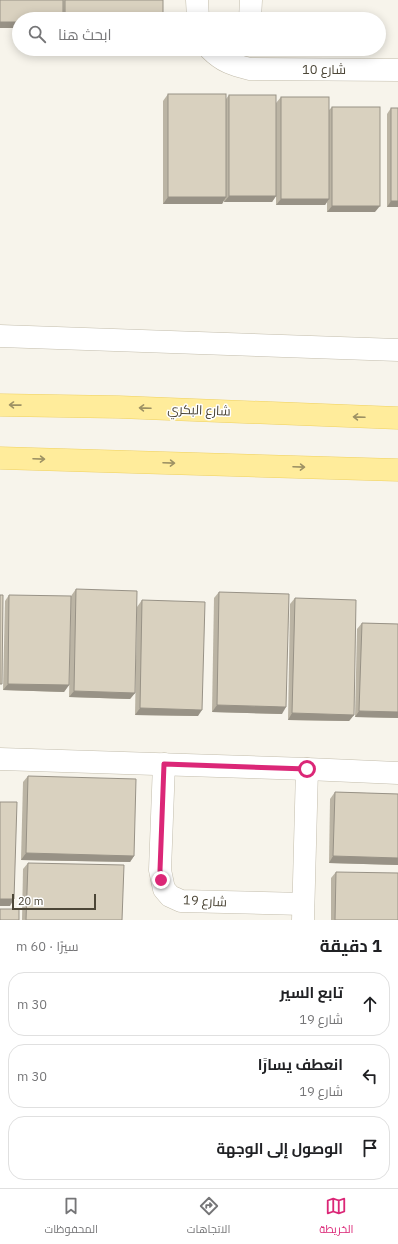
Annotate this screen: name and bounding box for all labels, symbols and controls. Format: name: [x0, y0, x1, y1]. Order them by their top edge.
search box: [12, 12, 386, 56]
icon: search: [26, 23, 48, 45]
text: ابحث هنا: [58, 25, 112, 44]
street label: شارع 10: [302, 61, 346, 78]
street label: شارع البكري: [167, 400, 231, 422]
one-way arrow: [9, 401, 22, 409]
one-way arrow: [139, 404, 152, 412]
one-way arrow: [353, 413, 366, 420]
one-way arrow: [32, 455, 45, 463]
one-way arrow: [162, 459, 175, 466]
one-way arrow: [292, 463, 305, 471]
route start: [298, 760, 316, 778]
route end: [152, 871, 170, 889]
street label: شارع 19: [183, 891, 227, 911]
scale bar: [12, 892, 96, 911]
text: 20 m: [18, 894, 43, 908]
text: 1 دقيقة: [320, 935, 382, 957]
text: سيرًا · 60 m: [16, 938, 78, 955]
text: تابع السير: [280, 983, 343, 1002]
icon: ahead: [359, 993, 381, 1015]
text: 30 m: [17, 996, 47, 1013]
text: شارع 19: [299, 1011, 343, 1028]
text: انعطف يسارًا: [258, 1055, 343, 1074]
icon: left: [359, 1065, 381, 1087]
text: 30 m: [17, 1068, 47, 1085]
text: شارع 19: [299, 1083, 343, 1100]
icon: arrive: [359, 1137, 381, 1159]
text: الوصول إلى الوجهة: [216, 1139, 343, 1158]
tab: المحفوظات: [44, 1195, 98, 1239]
tab: الاتجاهات: [187, 1195, 230, 1239]
tab: الخريطة: [319, 1195, 354, 1239]

